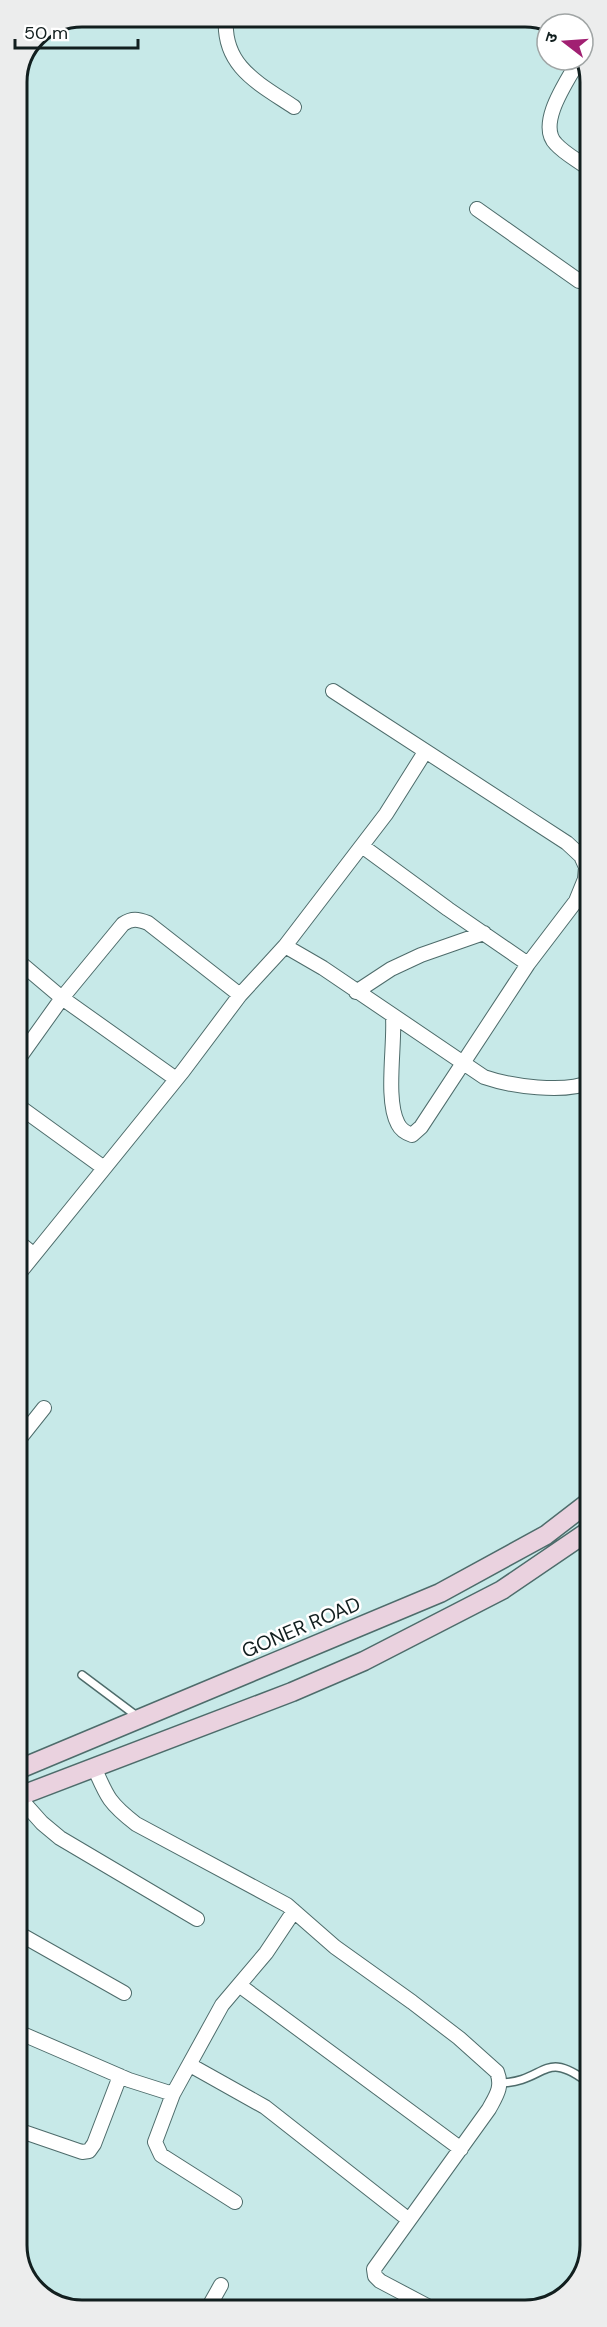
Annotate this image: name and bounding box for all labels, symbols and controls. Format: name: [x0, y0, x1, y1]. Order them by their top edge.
scale bar: [15, 12, 138, 50]
north arrow: [535, 12, 595, 72]
text: 50 m: [24, 21, 68, 45]
text: उ: [540, 30, 563, 45]
street label: GONER ROAD: [238, 1590, 364, 1664]

